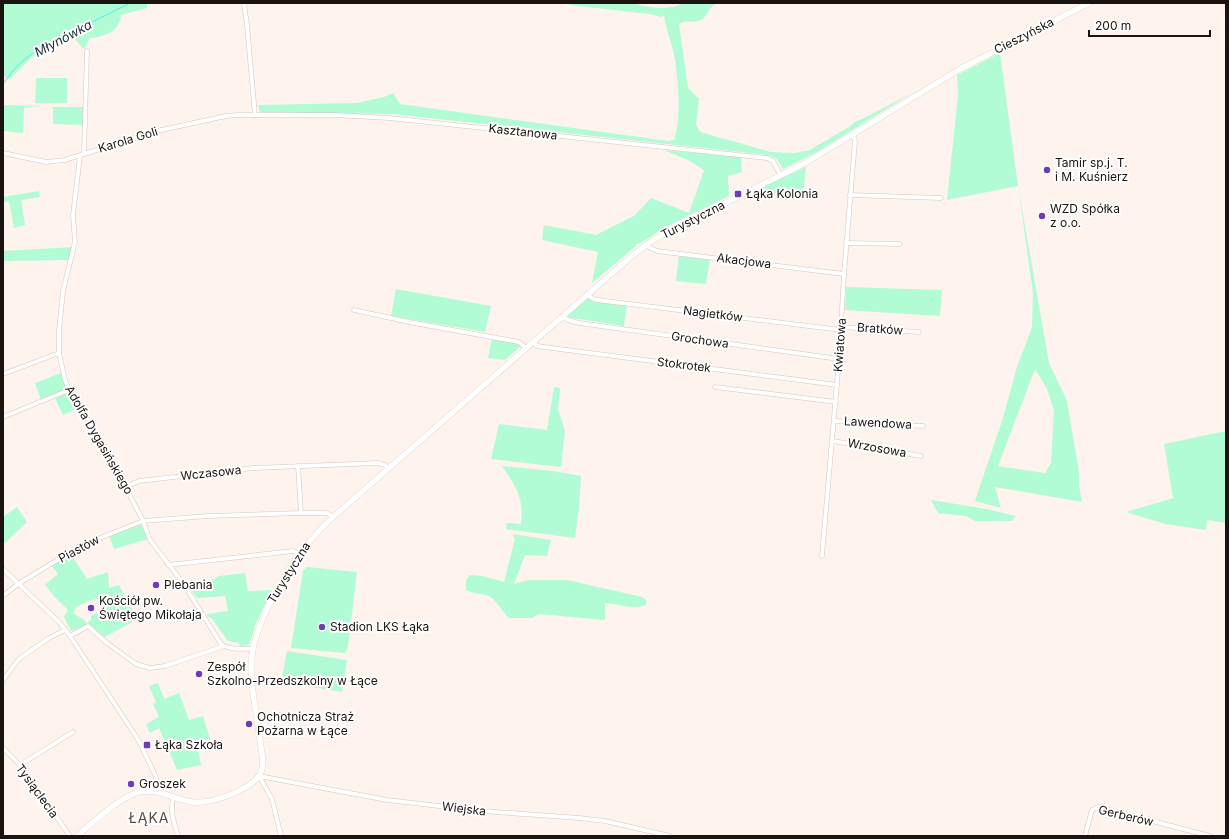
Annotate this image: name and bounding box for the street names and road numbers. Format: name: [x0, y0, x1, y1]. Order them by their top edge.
street label: Cieszyńska: [991, 14, 1056, 57]
street label: Kasztanowa: [488, 120, 558, 143]
street label: Karola Goli: [96, 123, 159, 156]
street label: Turystyczna: [658, 197, 727, 242]
street label: Akacjowa: [716, 250, 772, 271]
street label: Nagietków: [682, 302, 744, 325]
street label: Kwiatowa: [830, 317, 849, 372]
street label: Bratków: [856, 319, 904, 338]
street label: Grochowa: [670, 328, 730, 351]
street label: Stokrotek: [656, 354, 712, 375]
street label: Adolfa Dygasińskiego: [62, 383, 137, 497]
street label: Lawendowa: [844, 413, 912, 432]
street label: Wrzosowa: [847, 435, 908, 460]
street label: Wczasowa: [180, 462, 242, 483]
street label: Piastów: [56, 531, 102, 566]
street label: Turystyczna: [264, 539, 313, 606]
street label: Tysiąclecia: [13, 761, 62, 821]
street label: Wiejska: [441, 798, 487, 819]
street label: Gerberów: [1097, 802, 1155, 829]

